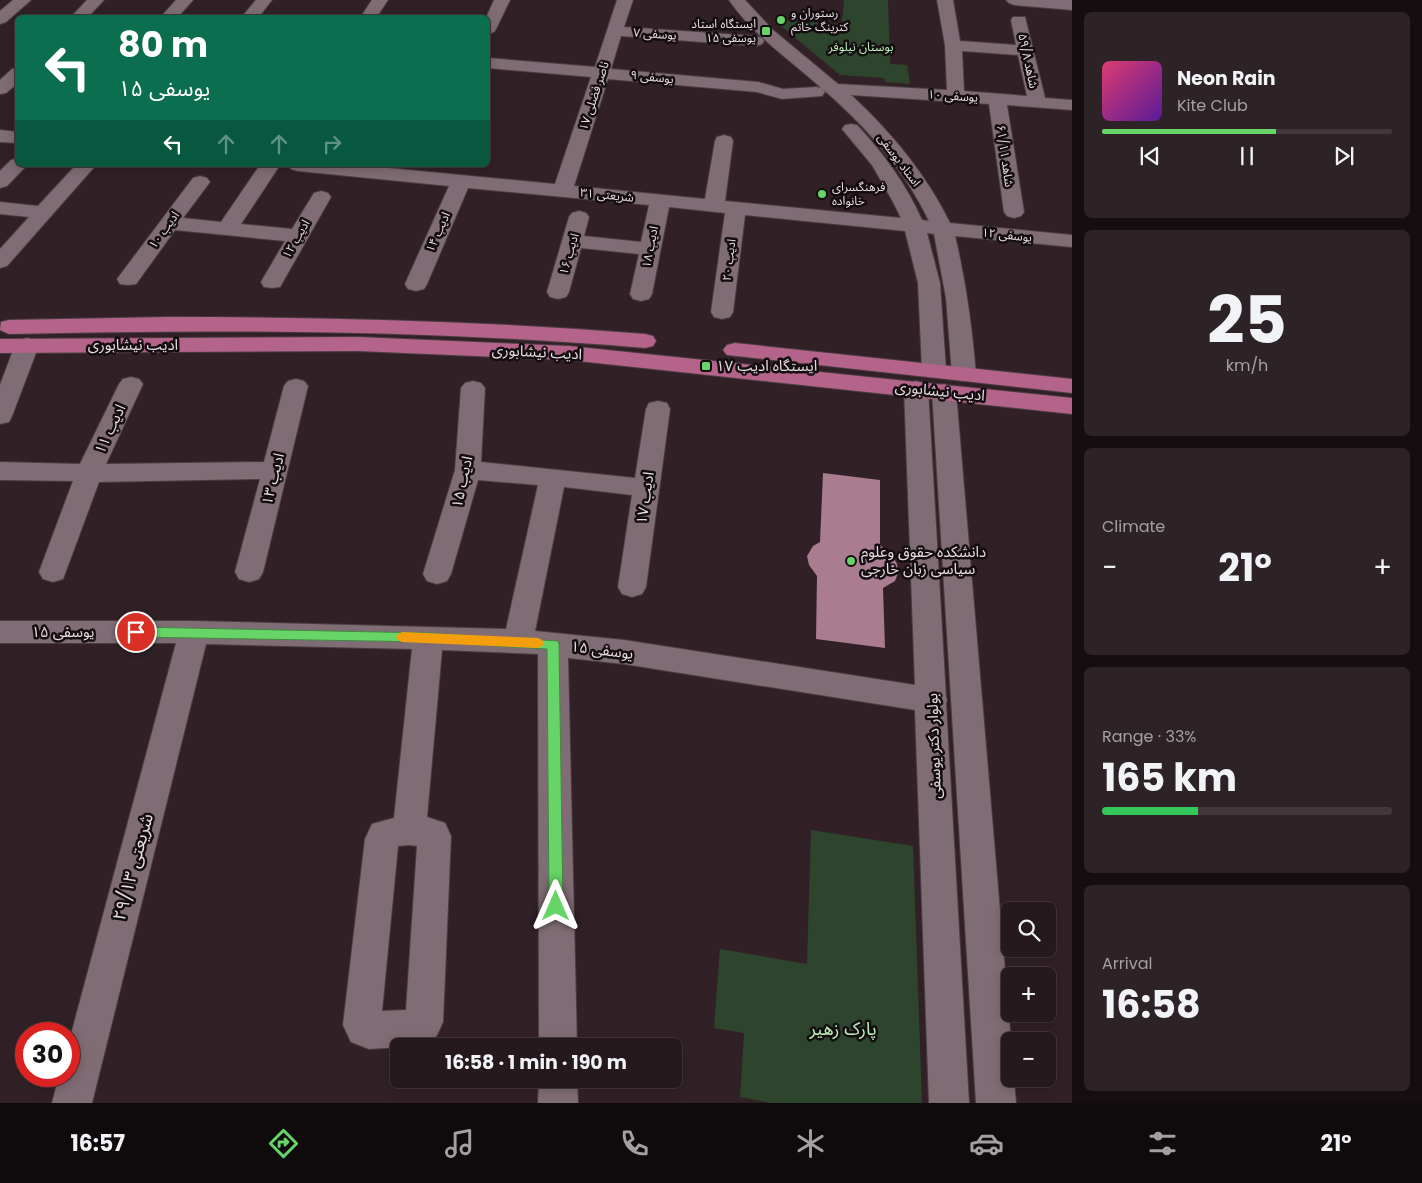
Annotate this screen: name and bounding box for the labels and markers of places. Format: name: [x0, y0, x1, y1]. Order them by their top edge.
place label: رستوران و کترینگ خاتم: [791, 4, 849, 36]
marker: رستوران و کترینگ خاتم: [775, 14, 787, 26]
place label: ایستگاه استاد یوسفی ۱۵: [691, 15, 756, 46]
marker: ایستگاه استاد یوسفی ۱۵: [760, 25, 772, 37]
place label: فرهنگسرای خانواده: [832, 178, 885, 209]
marker: فرهنگسرای خانواده: [816, 188, 828, 200]
place label: ایستگاه ادیب ۱۷: [716, 355, 817, 376]
marker: ایستگاه ادیب ۱۷: [700, 360, 712, 372]
place label: دانشکده حقوق وعلوم سیاسی زبان خارجی: [861, 541, 986, 579]
marker: دانشکده حقوق وعلوم سیاسی زبان خارجی: [845, 555, 857, 567]
pin: [115, 611, 157, 653]

